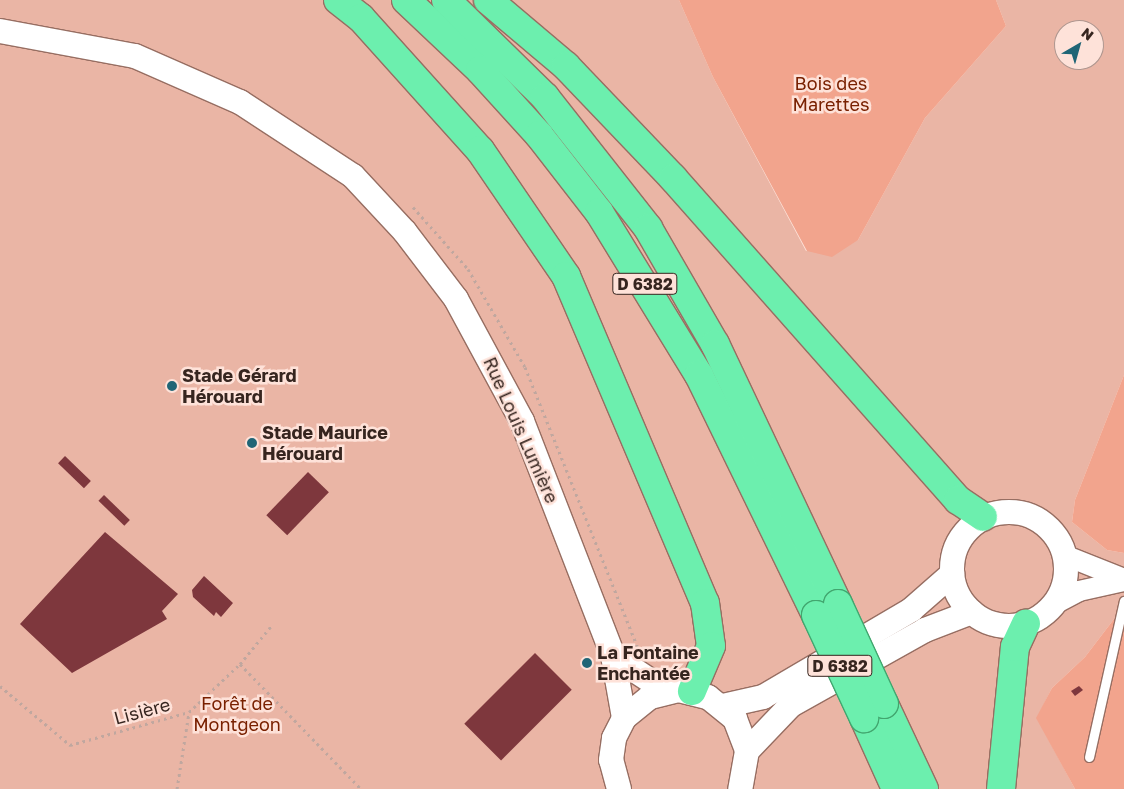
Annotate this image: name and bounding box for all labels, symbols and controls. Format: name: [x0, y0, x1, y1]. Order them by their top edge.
north arrow: [1054, 20, 1104, 70]
text: N: [1078, 24, 1097, 44]
park label: Bois des Marettes: [792, 73, 870, 116]
road number: D 6382: [611, 270, 679, 298]
street label: Rue Louis Lumière: [479, 354, 563, 506]
place label: Stade Gérard Hérouard: [182, 365, 297, 408]
marker: Stade Gérard Hérouard: [166, 380, 178, 392]
place label: Stade Maurice Hérouard: [262, 422, 388, 464]
marker: Stade Maurice Hérouard: [246, 437, 258, 449]
place label: La Fontaine Enchantée: [597, 642, 699, 684]
road number: D 6382: [806, 652, 874, 679]
marker: La Fontaine Enchantée: [581, 657, 593, 669]
street label: Lisière: [112, 693, 172, 729]
park label: Forêt de Montgeon: [193, 693, 281, 736]

